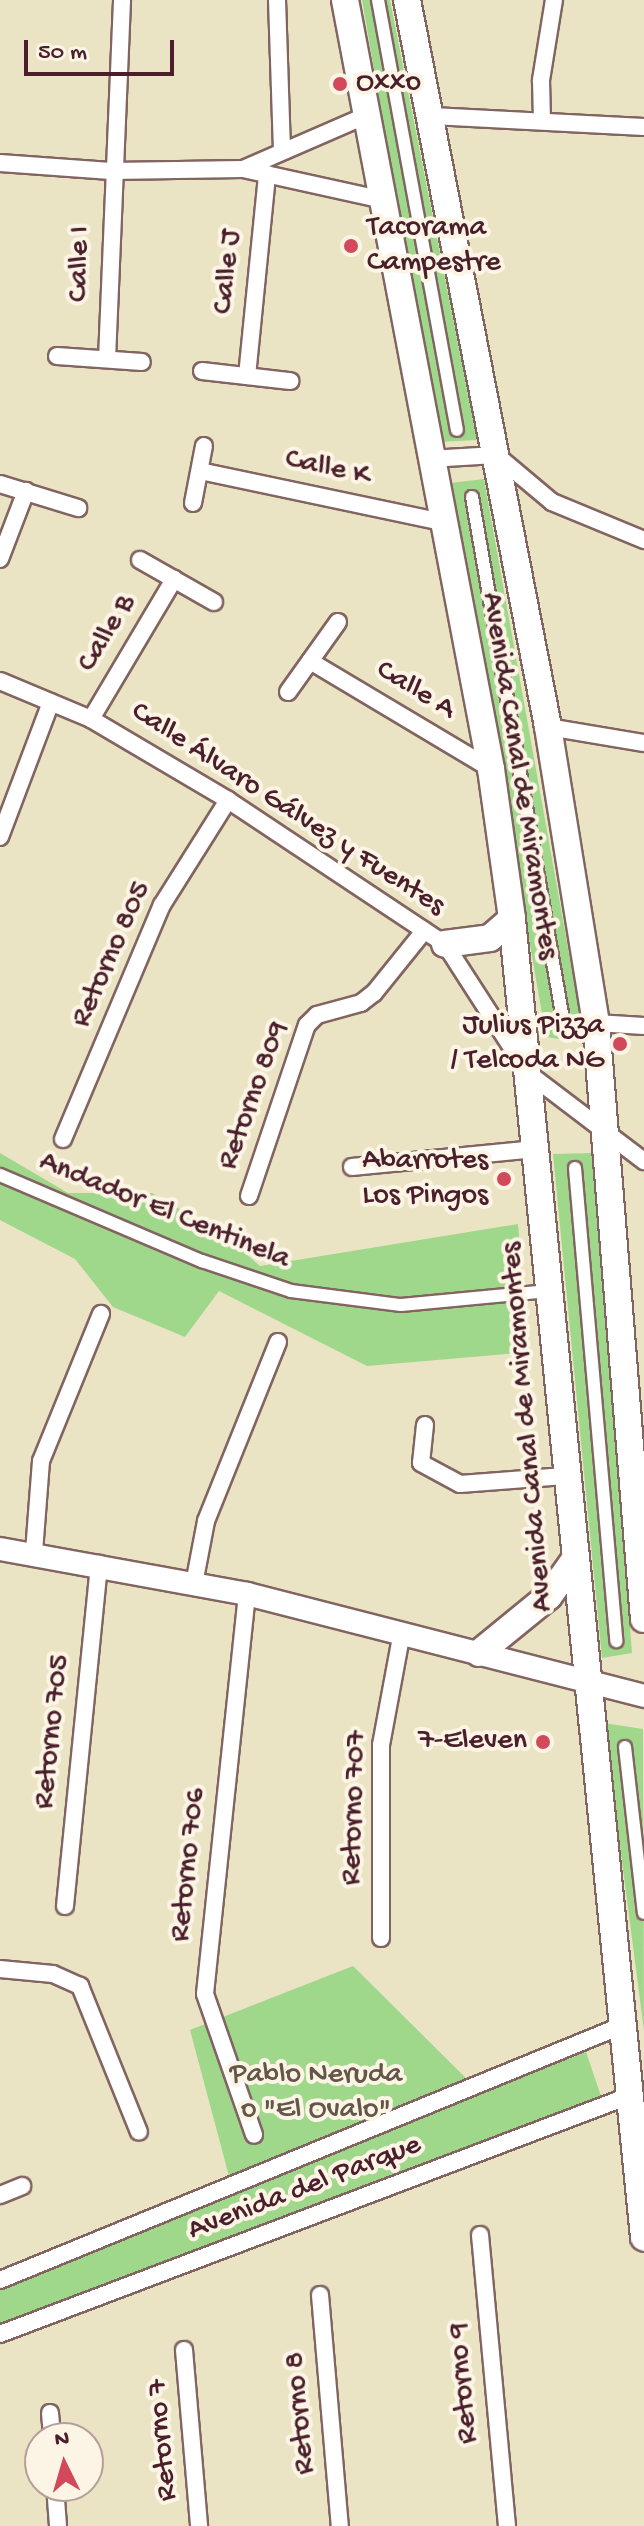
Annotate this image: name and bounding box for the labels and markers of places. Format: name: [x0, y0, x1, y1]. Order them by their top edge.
place label: Oxxo: [356, 66, 421, 102]
marker: Oxxo: [331, 75, 349, 93]
place label: Tacorama Campestre: [367, 211, 501, 282]
marker: Tacorama Campestre: [342, 237, 360, 255]
place label: Julius Pizza / Telcoda NG: [450, 1009, 604, 1080]
marker: Julius Pizza / Telcoda NG: [611, 1035, 629, 1053]
place label: Abarrotes Los Pingos: [362, 1144, 488, 1214]
marker: Abarrotes Los Pingos: [495, 1170, 513, 1188]
place label: 7-Eleven: [418, 1724, 527, 1760]
marker: 7-Eleven: [534, 1733, 552, 1751]

